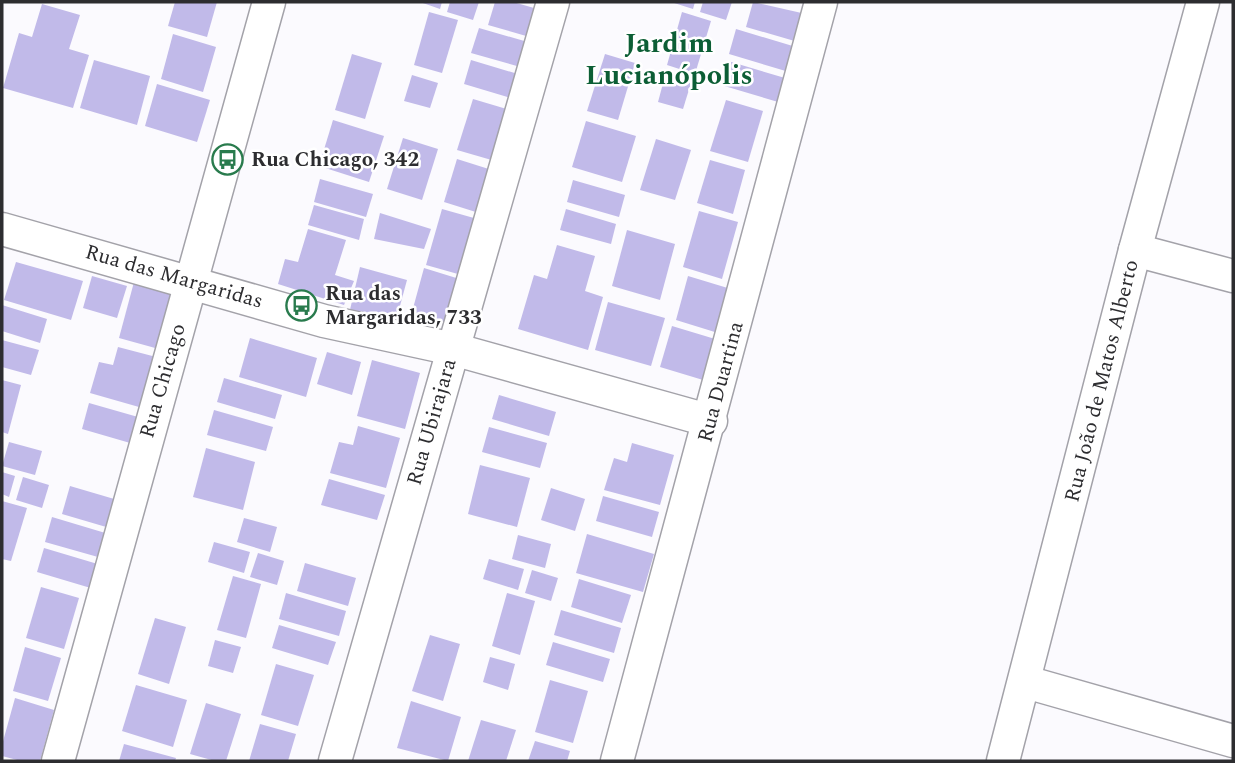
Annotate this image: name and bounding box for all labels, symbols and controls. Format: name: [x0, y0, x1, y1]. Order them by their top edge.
district label: Jardim Lucianópolis: [585, 22, 753, 97]
bus stop icon: Rua Chicago, 342: [211, 143, 245, 177]
place label: Rua Chicago, 342: [251, 144, 419, 176]
street label: Rua das Margaridas: [81, 236, 267, 318]
street label: Rua João de Matos Alberto: [1056, 256, 1148, 506]
place label: Rua das Margaridas, 733: [325, 278, 482, 334]
bus stop icon: Rua das Margaridas, 733: [285, 289, 319, 323]
street label: Rua Duartina: [689, 317, 753, 446]
street label: Rua Chicago: [131, 320, 195, 442]
street label: Rua Ubirajara: [399, 354, 466, 489]

